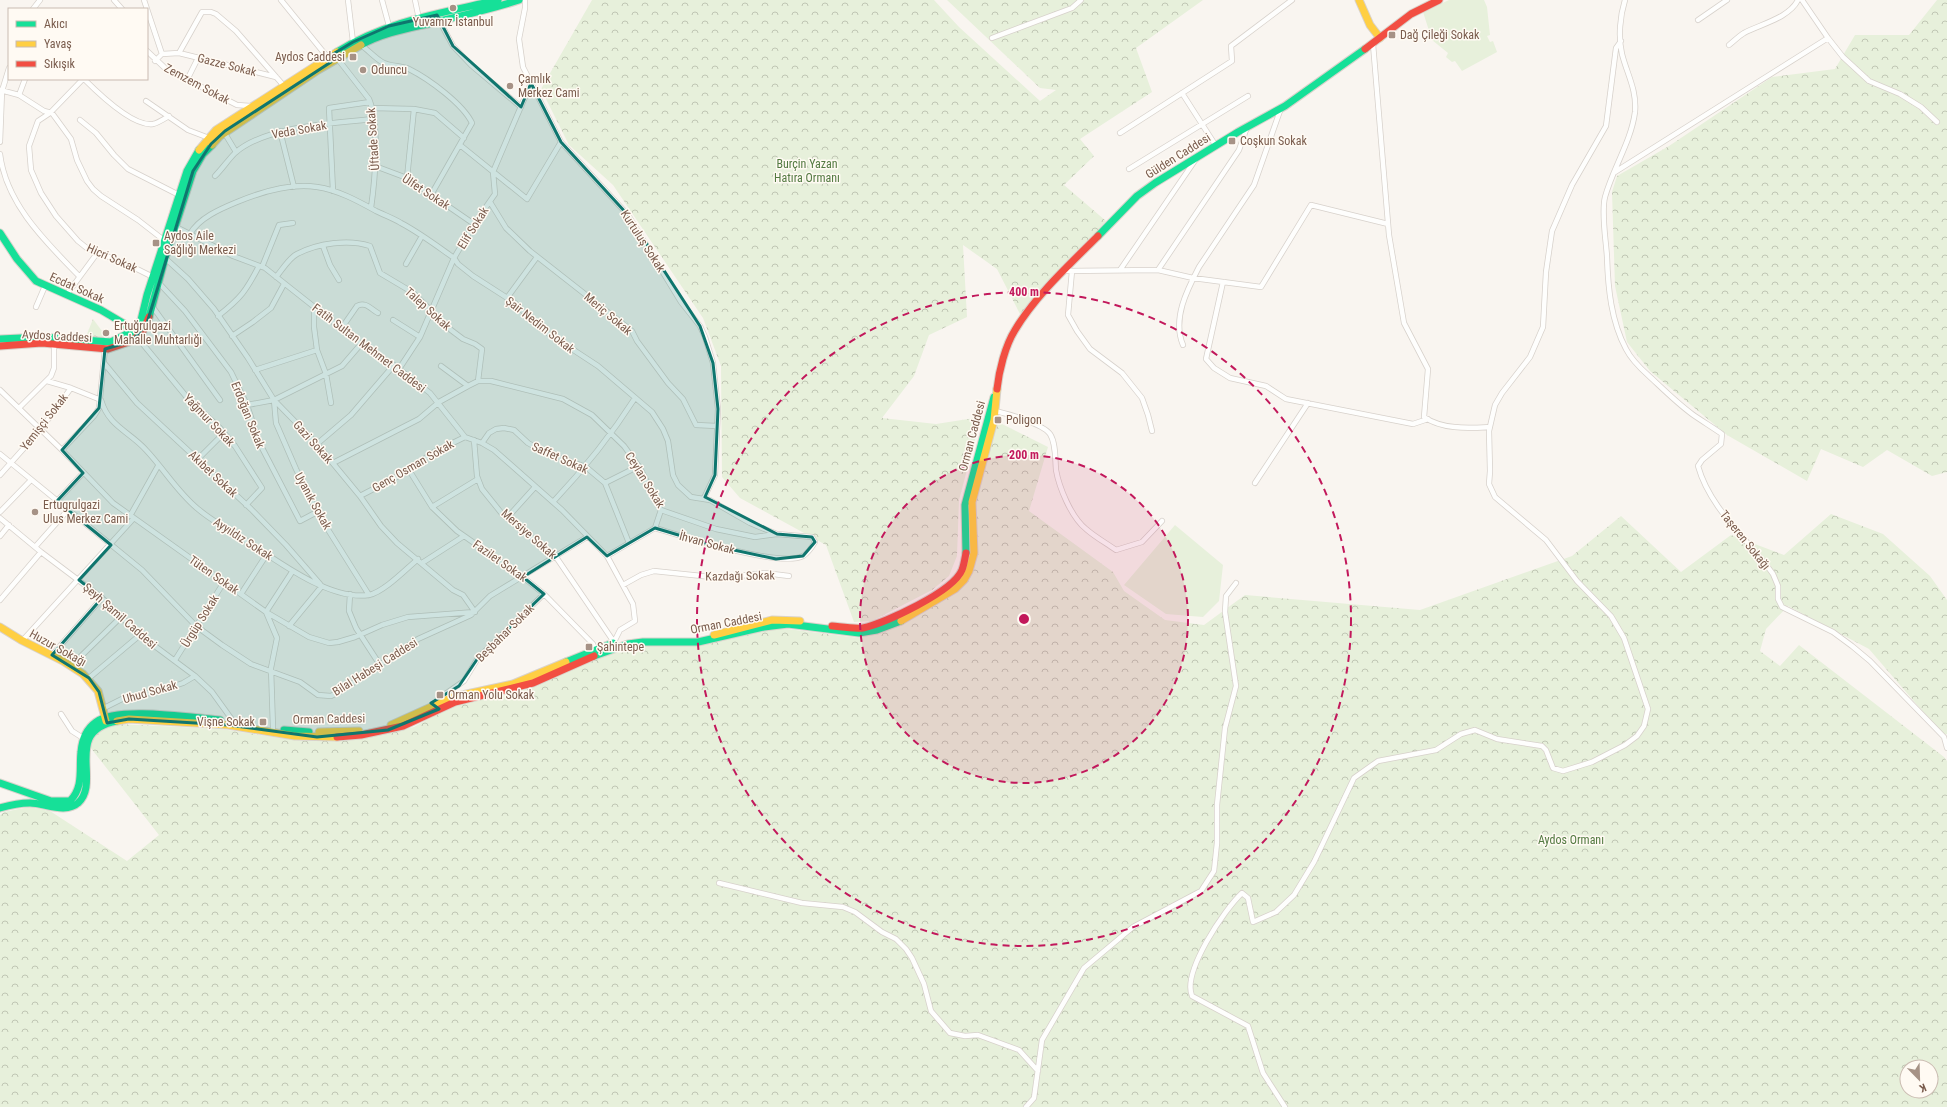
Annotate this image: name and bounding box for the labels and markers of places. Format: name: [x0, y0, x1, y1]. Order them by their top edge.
marker: Yuvamız İstanbul: [448, 3, 458, 13]
place label: Yuvamız İstanbul: [413, 14, 493, 29]
place label: Dağ Çileği Sokak: [1400, 28, 1480, 42]
marker: Dağ Çileği Sokak: [1387, 30, 1397, 40]
place label: Aydos Caddesi: [275, 50, 345, 64]
marker: Aydos Caddesi: [348, 52, 358, 62]
place label: Oduncu: [371, 63, 407, 77]
marker: Oduncu: [358, 65, 368, 75]
place label: Çamlık Merkez Cami: [518, 72, 580, 100]
marker: Çamlık Merkez Cami: [505, 81, 515, 91]
place label: Coşkun Sokak: [1240, 134, 1307, 148]
marker: Coşkun Sokak: [1227, 136, 1237, 146]
place label: Aydos Aile Sağlığı Merkezi: [164, 229, 236, 257]
marker: Aydos Aile Sağlığı Merkezi: [151, 238, 161, 248]
place label: Ertuğrulgazi Mahalle Muhtarlığı: [114, 319, 202, 347]
marker: Ertuğrulgazi Mahalle Muhtarlığı: [101, 328, 111, 338]
place label: Poligon: [1006, 413, 1042, 427]
marker: Poligon: [993, 415, 1003, 425]
place label: Ertugrulgazi Ulus Merkez Cami: [43, 498, 128, 526]
marker: Ertugrulgazi Ulus Merkez Cami: [30, 507, 40, 517]
centre of rings: [1017, 612, 1031, 626]
place label: Şahintepe: [597, 640, 644, 654]
marker: Şahintepe: [584, 642, 594, 652]
place label: Orman Yolu Sokak: [448, 688, 535, 702]
marker: Orman Yolu Sokak: [435, 690, 445, 700]
place label: Vişne Sokak: [197, 715, 256, 729]
marker: Vişne Sokak: [258, 717, 268, 727]

